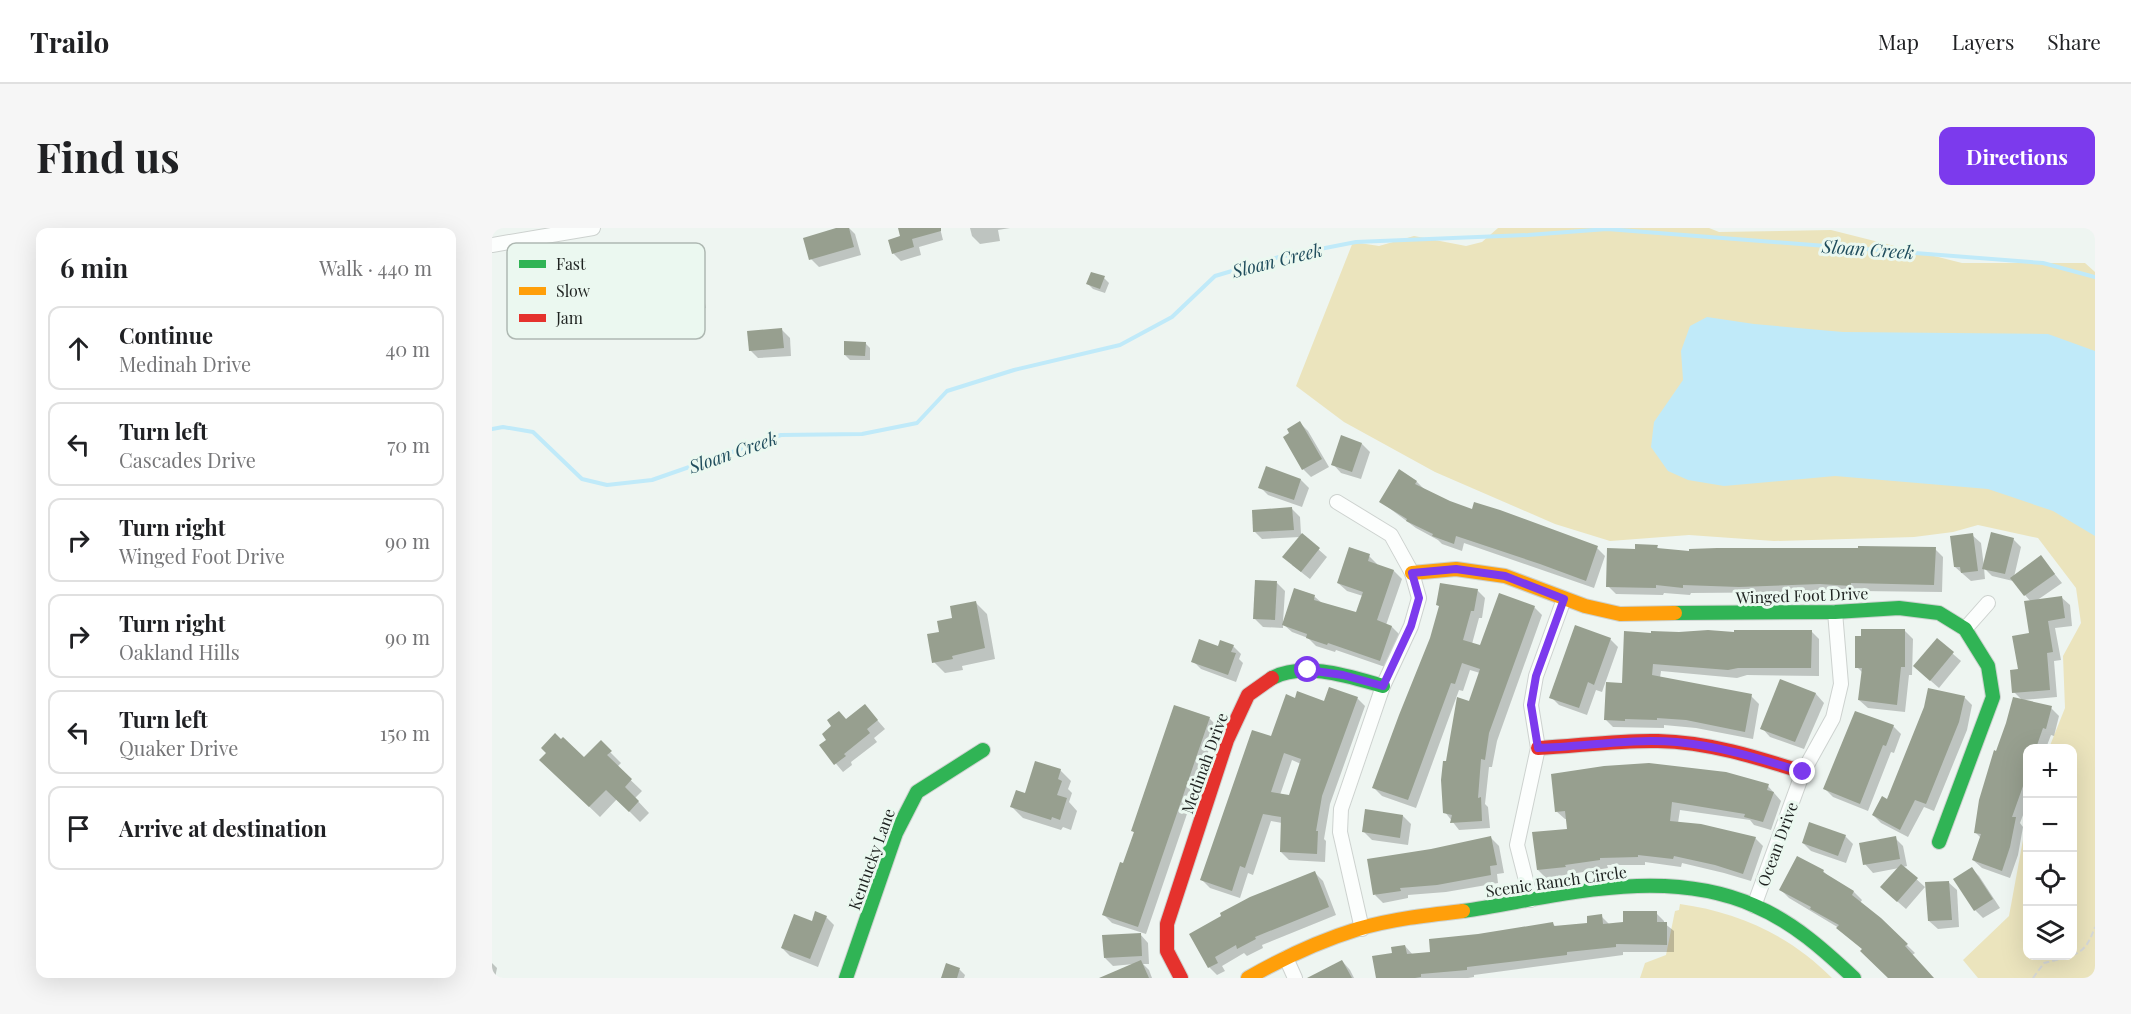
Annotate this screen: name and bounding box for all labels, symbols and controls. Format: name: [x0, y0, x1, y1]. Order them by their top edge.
text: Trailo: [30, 23, 109, 60]
text: Map: [1878, 27, 1919, 55]
text: Layers: [1952, 27, 2014, 55]
text: Share: [2047, 27, 2101, 55]
button: Directions: [1939, 127, 2095, 185]
text: Find us: [36, 128, 180, 184]
water label: Sloan Creek: [1820, 234, 1915, 264]
water label: Sloan Creek: [1228, 237, 1325, 283]
legend: [507, 243, 705, 339]
text: 6 min: [60, 250, 128, 285]
text: Fast: [556, 253, 586, 274]
text: Walk · 440 m: [319, 254, 432, 281]
text: Slow: [556, 280, 591, 301]
text: Jam: [555, 307, 583, 328]
text: Continue: [119, 320, 213, 350]
icon: ahead: [62, 332, 95, 365]
text: 40 m: [385, 335, 430, 362]
text: Medinah Drive: [119, 350, 251, 377]
text: Turn left: [119, 416, 208, 446]
water label: Sloan Creek: [685, 426, 781, 479]
icon: left: [62, 428, 95, 461]
text: 70 m: [387, 431, 430, 458]
text: Cascades Drive: [119, 446, 256, 473]
text: Turn right: [119, 512, 225, 542]
icon: right: [62, 524, 95, 557]
text: 90 m: [385, 527, 430, 554]
text: Winged Foot Drive: [119, 542, 285, 569]
street label: Winged Foot Drive: [1734, 582, 1869, 608]
text: Turn right: [119, 608, 225, 638]
icon: right: [62, 620, 95, 653]
text: 90 m: [385, 623, 430, 650]
text: Oakland Hills: [119, 638, 240, 665]
route start: [1294, 656, 1320, 682]
text: Turn left: [119, 704, 208, 734]
street label: Medinah Drive: [1176, 710, 1232, 816]
icon: left: [62, 716, 95, 749]
text: 150 m: [380, 719, 430, 746]
text: Quaker Drive: [119, 734, 238, 761]
map controls: [2023, 744, 2077, 960]
button: +: [2023, 744, 2077, 798]
route end: [1789, 758, 1815, 784]
button: −: [2023, 798, 2077, 852]
street label: Ocean Drive: [1752, 799, 1802, 889]
street label: Kentucky Lane: [843, 805, 899, 913]
icon: arrive: [62, 812, 95, 845]
text: Arrive at destination: [119, 813, 327, 843]
button: locate: [2023, 852, 2077, 906]
street label: Scenic Ranch Circle: [1484, 861, 1628, 901]
button: layers: [2023, 906, 2077, 960]

